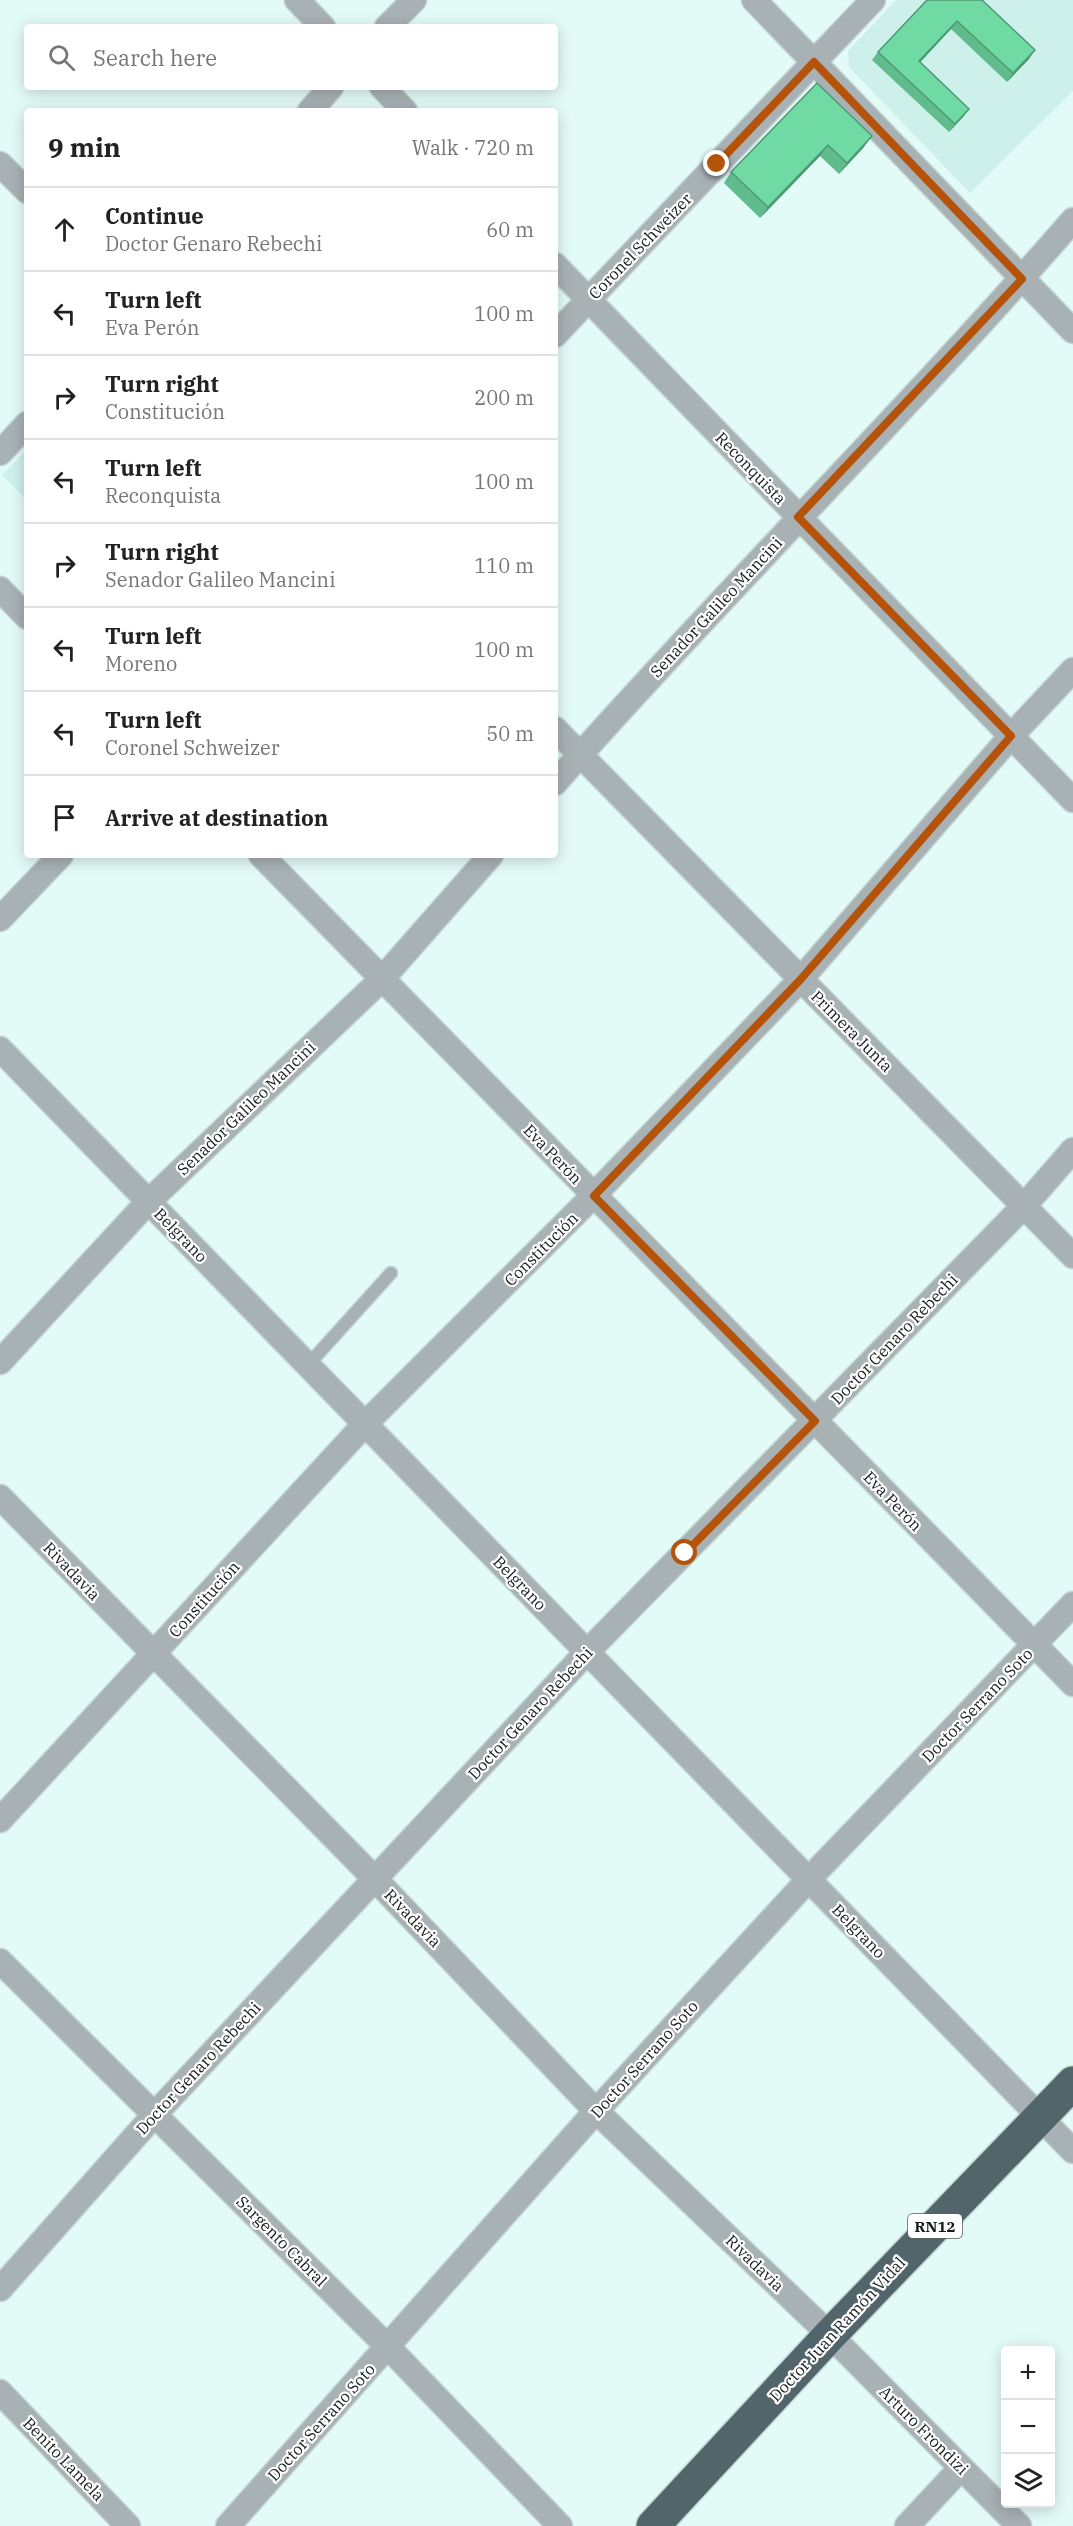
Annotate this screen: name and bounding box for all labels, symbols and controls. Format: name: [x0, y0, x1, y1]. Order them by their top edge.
search box: [24, 24, 558, 90]
icon: search: [45, 41, 78, 74]
text: Search here: [93, 43, 217, 72]
text: 9 min: [48, 130, 121, 164]
text: Walk · 720 m: [412, 134, 534, 161]
route end: [703, 150, 729, 176]
street label: Coronel Schweizer: [584, 189, 696, 303]
text: Continue: [105, 201, 204, 230]
icon: ahead: [48, 213, 81, 246]
text: 60 m: [486, 216, 534, 243]
text: Doctor Genaro Rebechi: [105, 230, 322, 257]
text: Turn left: [105, 285, 201, 314]
icon: left: [48, 297, 81, 330]
text: 100 m: [474, 300, 534, 327]
text: Eva Perón: [105, 314, 199, 341]
text: Turn right: [105, 369, 219, 398]
icon: right: [48, 381, 81, 414]
text: 200 m: [474, 384, 534, 411]
text: Constitución: [105, 398, 225, 425]
street label: Reconquista: [711, 428, 791, 509]
text: Turn left: [105, 453, 201, 482]
icon: left: [48, 465, 81, 498]
text: 100 m: [474, 468, 534, 495]
text: Reconquista: [105, 482, 221, 509]
street label: Senador Galileo Mancini: [646, 533, 786, 681]
text: Turn right: [105, 537, 219, 566]
icon: right: [48, 549, 81, 582]
text: 110 m: [474, 552, 534, 579]
text: Senador Galileo Mancini: [105, 566, 335, 593]
text: Turn left: [105, 621, 201, 650]
icon: left: [48, 633, 81, 666]
text: 100 m: [474, 636, 534, 663]
text: Moreno: [105, 650, 177, 677]
text: Turn left: [105, 705, 201, 734]
icon: left: [48, 717, 81, 750]
text: 50 m: [486, 720, 534, 747]
text: Coronel Schweizer: [105, 734, 280, 761]
icon: arrive: [48, 801, 81, 834]
text: Arrive at destination: [105, 803, 328, 832]
street label: Primera Junta: [807, 986, 897, 1076]
street label: Senador Galileo Mancini: [173, 1037, 319, 1179]
street label: Eva Perón: [520, 1120, 586, 1188]
street label: Belgrano: [150, 1204, 212, 1266]
street label: Constitución: [500, 1208, 582, 1290]
street label: Doctor Genaro Rebechi: [826, 1270, 962, 1408]
street label: Eva Perón: [860, 1467, 926, 1535]
street label: Rivadavia: [39, 1538, 105, 1605]
route start: [671, 1539, 697, 1565]
street label: Belgrano: [489, 1552, 551, 1614]
street label: Constitución: [164, 1557, 244, 1641]
street label: Doctor Genaro Rebechi: [463, 1643, 597, 1783]
street label: Doctor Serrano Soto: [917, 1644, 1037, 1766]
street label: Rivadavia: [380, 1885, 446, 1952]
street label: Belgrano: [828, 1900, 890, 1962]
street label: Doctor Serrano Soto: [586, 1996, 702, 2122]
street label: Doctor Genaro Rebechi: [131, 1998, 265, 2138]
street label: Sargento Cabral: [232, 2191, 332, 2291]
road number: RN12: [908, 2214, 962, 2238]
street label: Rivadavia: [722, 2230, 789, 2296]
street label: Doctor Juan Ramón Vidal: [765, 2252, 909, 2405]
map controls: [1001, 2346, 1055, 2508]
button: +: [1001, 2346, 1055, 2400]
street label: Doctor Serrano Soto: [263, 2359, 379, 2485]
street label: Arturo Frondizi: [875, 2381, 973, 2479]
button: −: [1001, 2400, 1055, 2454]
street label: Benito Lamela: [19, 2413, 109, 2505]
button: layers: [1001, 2454, 1055, 2508]

